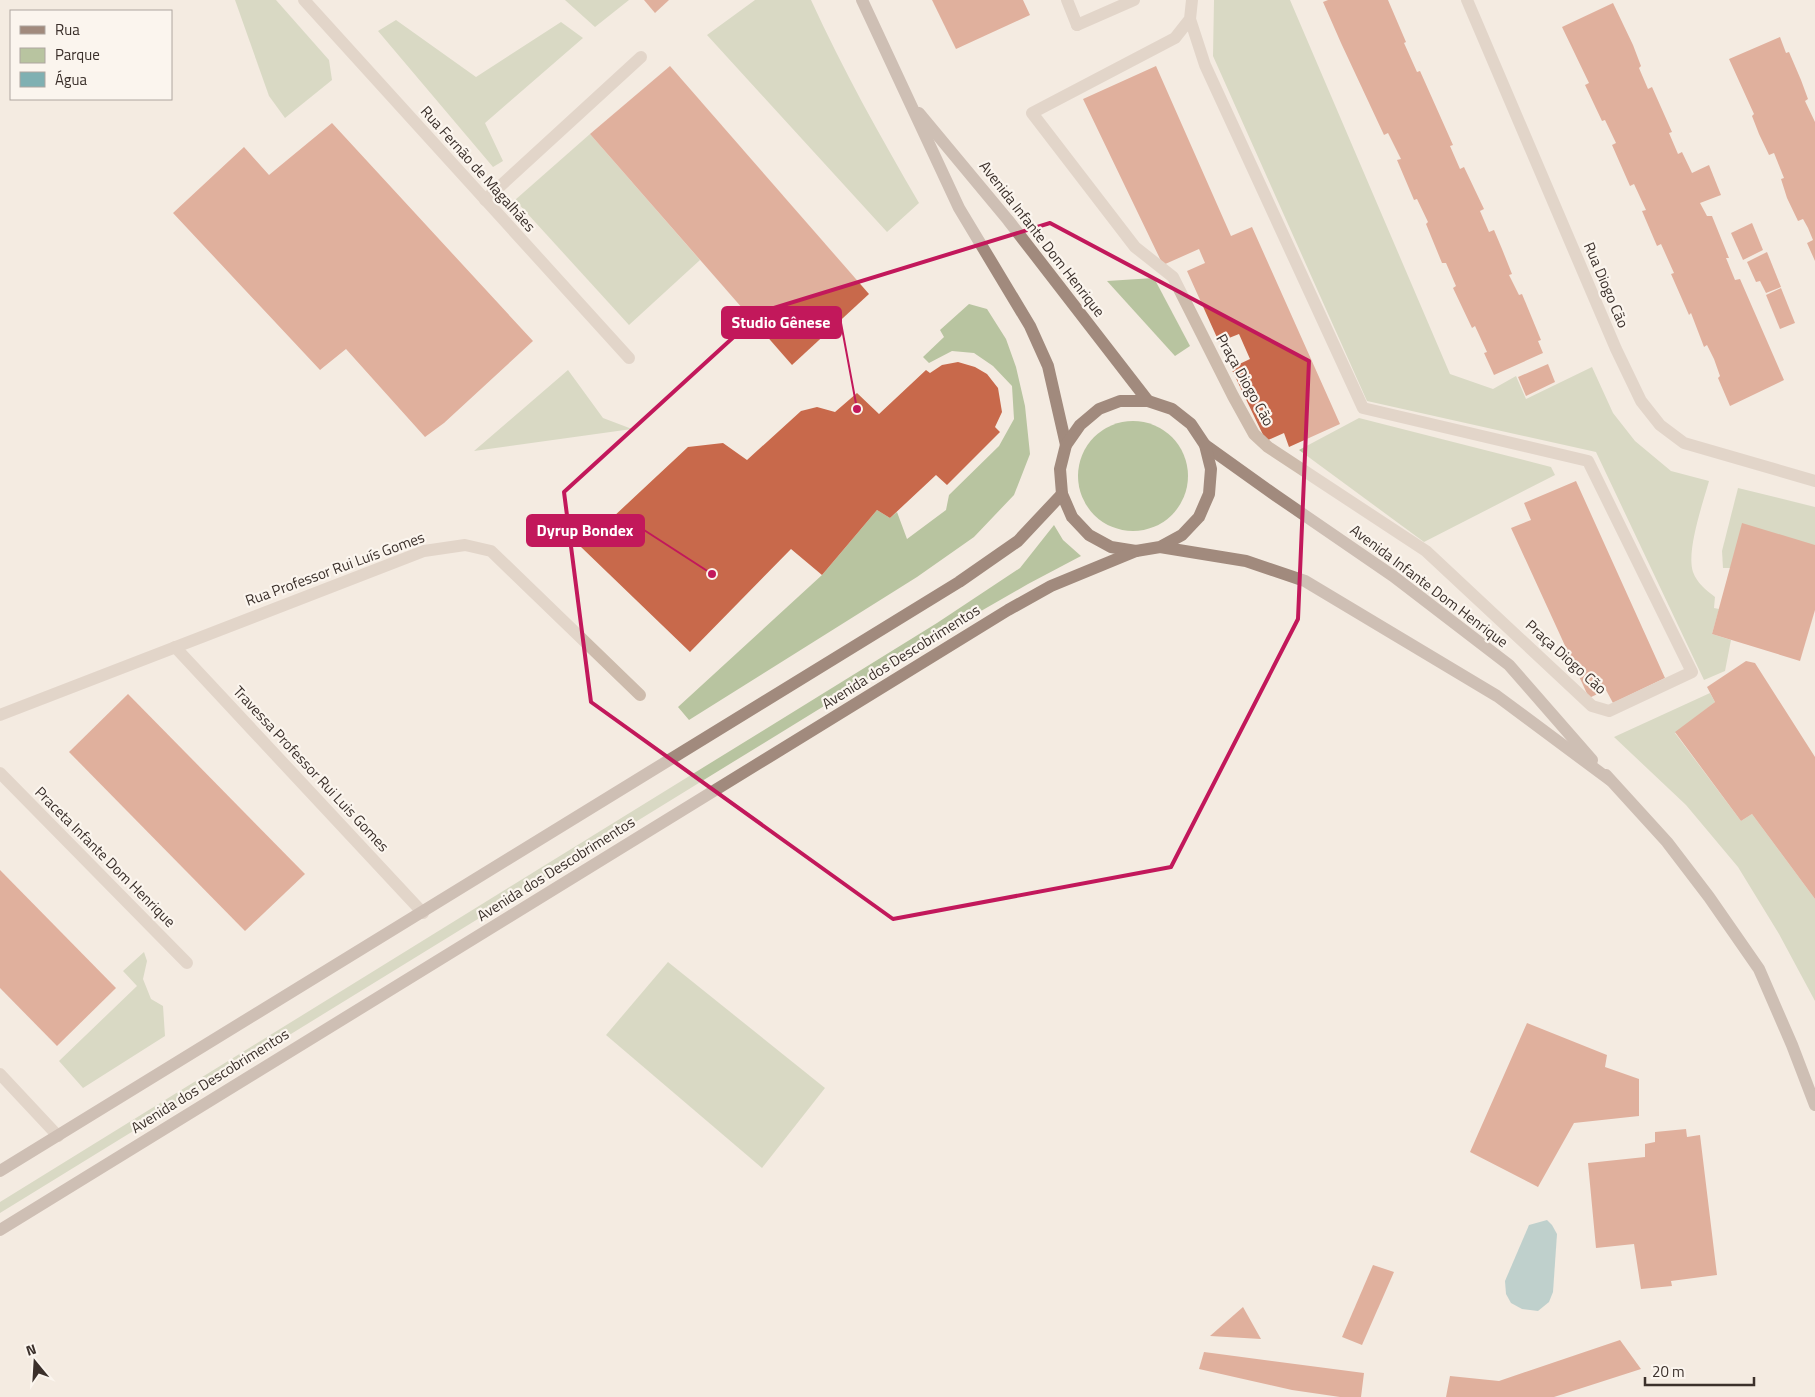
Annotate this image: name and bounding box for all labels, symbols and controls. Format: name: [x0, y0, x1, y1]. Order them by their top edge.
legend: [10, 10, 172, 100]
text: Rua: [55, 18, 80, 41]
text: Parque: [55, 43, 100, 66]
text: Água: [55, 68, 87, 91]
street label: Rua Fernão de Magalhães: [415, 100, 541, 237]
street label: Avenida Infante Dom Henrique: [974, 156, 1111, 322]
street label: Rua Diogo Cão: [1578, 238, 1635, 331]
callout: Studio Gênese: [722, 307, 841, 338]
text: Studio Gênese: [732, 310, 830, 334]
street label: Praça Diogo Cão: [1211, 329, 1280, 430]
callout: Dyrup Bondex: [527, 515, 644, 546]
text: Dyrup Bondex: [537, 518, 634, 542]
street label: Avenida Infante Dom Henrique: [1345, 518, 1513, 653]
street label: Rua Professor Rui Luís Gomes: [242, 525, 428, 612]
street label: Avenida dos Descobrimentos: [817, 598, 984, 715]
street label: Praça Diogo Cão: [1521, 614, 1612, 699]
street label: Travessa Professor Rui Luis Gomes: [228, 680, 395, 857]
street label: Praceta Infante Dom Henrique: [30, 781, 181, 932]
street label: Avenida dos Descobrimentos: [472, 810, 639, 927]
street label: Avenida dos Descobrimentos: [126, 1022, 293, 1139]
north arrow: [10, 1337, 60, 1387]
text: N: [23, 1338, 39, 1361]
scale bar: [1645, 1354, 1754, 1386]
text: 20 m: [1652, 1360, 1685, 1383]

